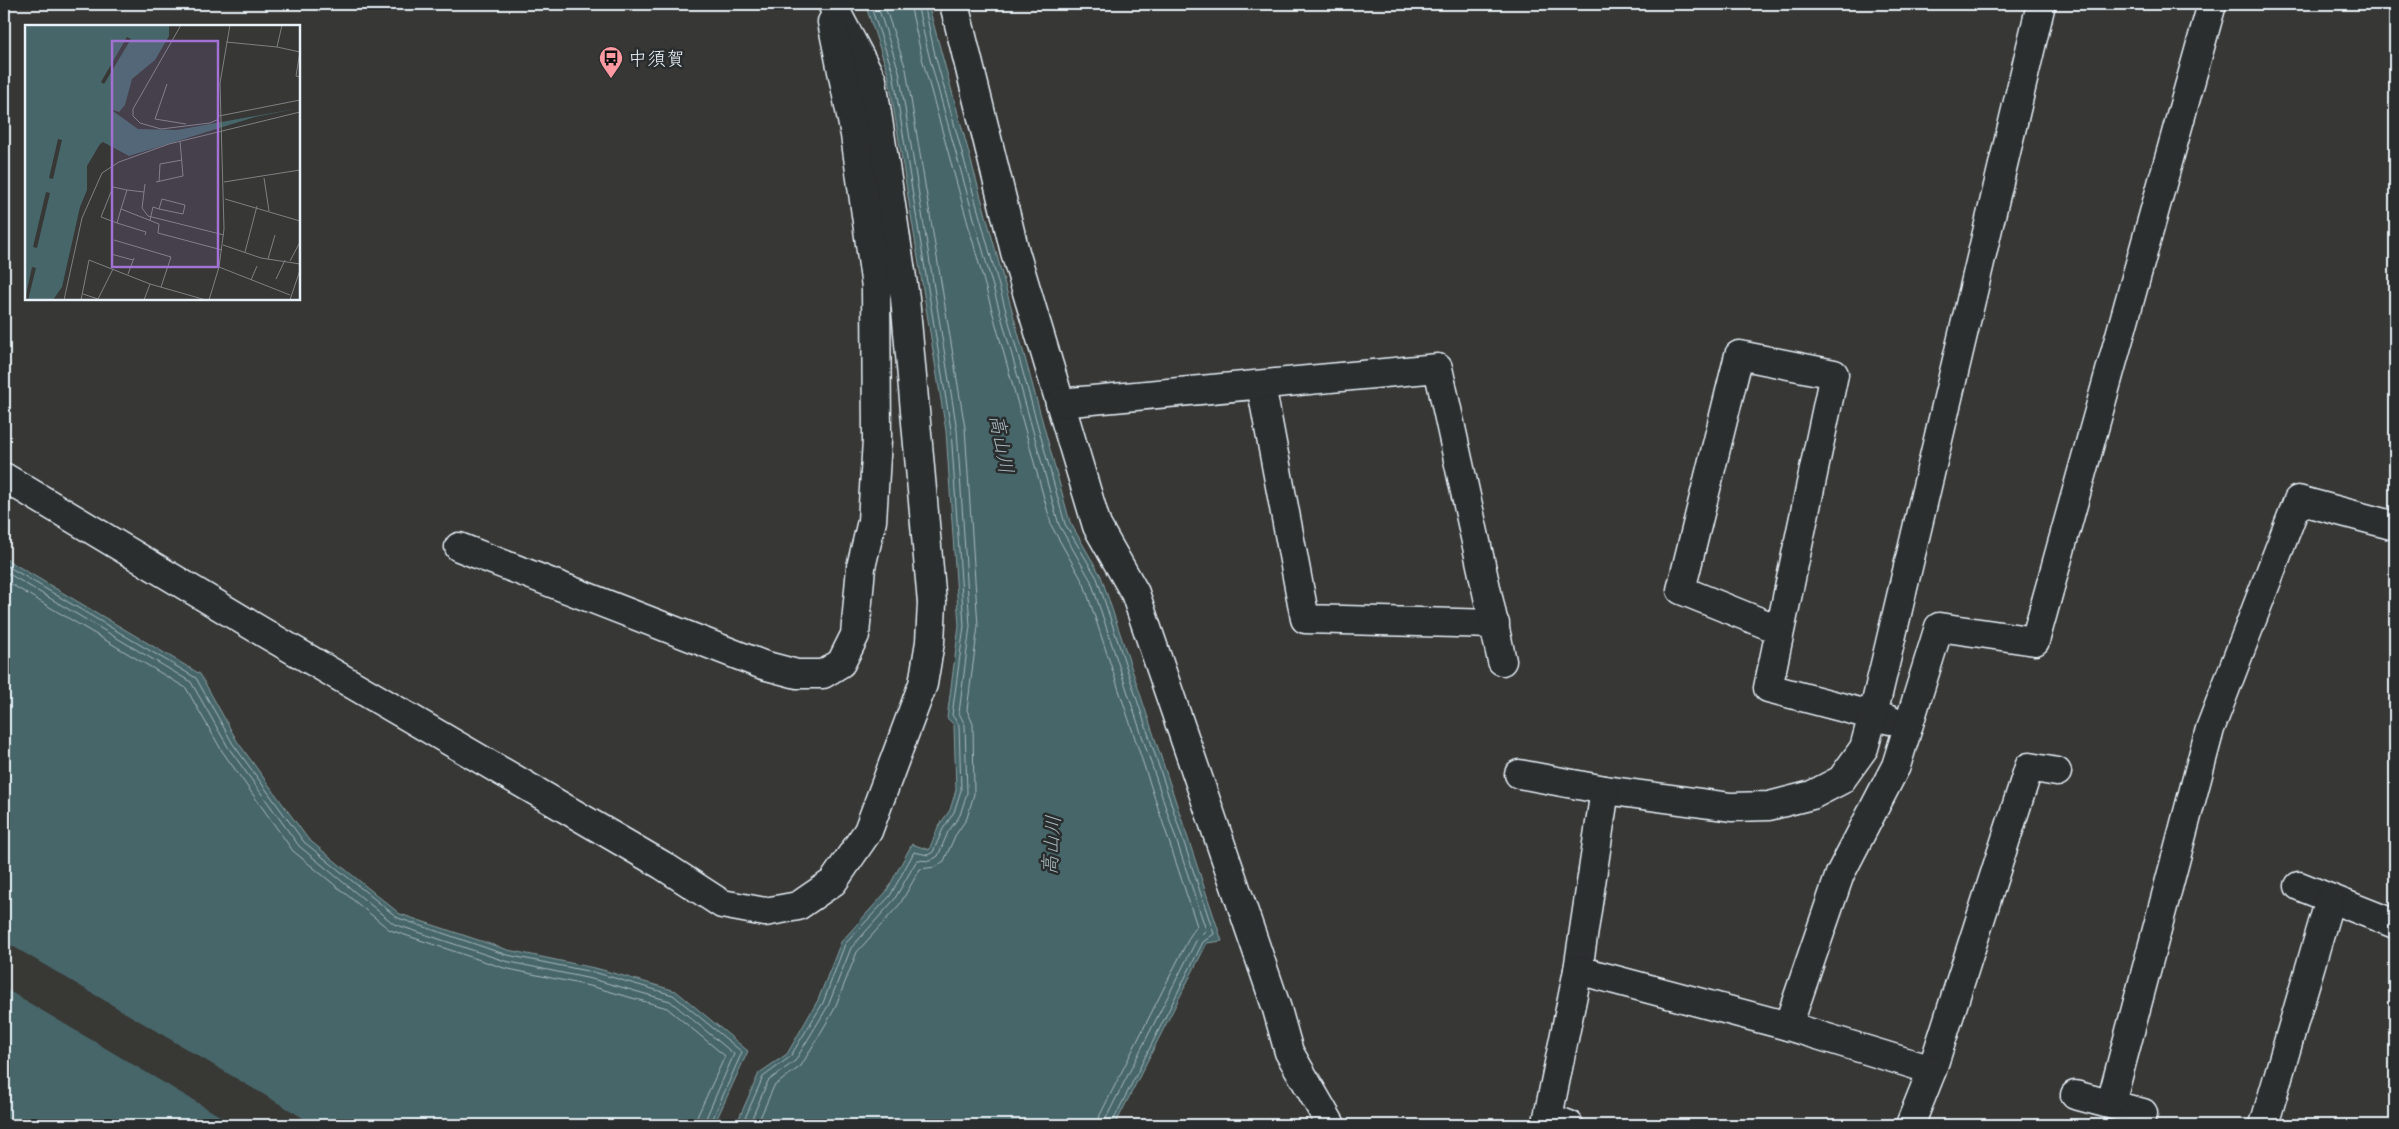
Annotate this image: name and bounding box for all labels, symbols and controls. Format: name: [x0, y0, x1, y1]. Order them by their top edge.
inset map: [25, 25, 300, 300]
bus stop icon: 中須賀: [598, 45, 624, 79]
place label: 中須賀: [628, 46, 685, 73]
water label: 高山川: [982, 412, 1020, 476]
water label: 高山川: [1036, 814, 1068, 876]

